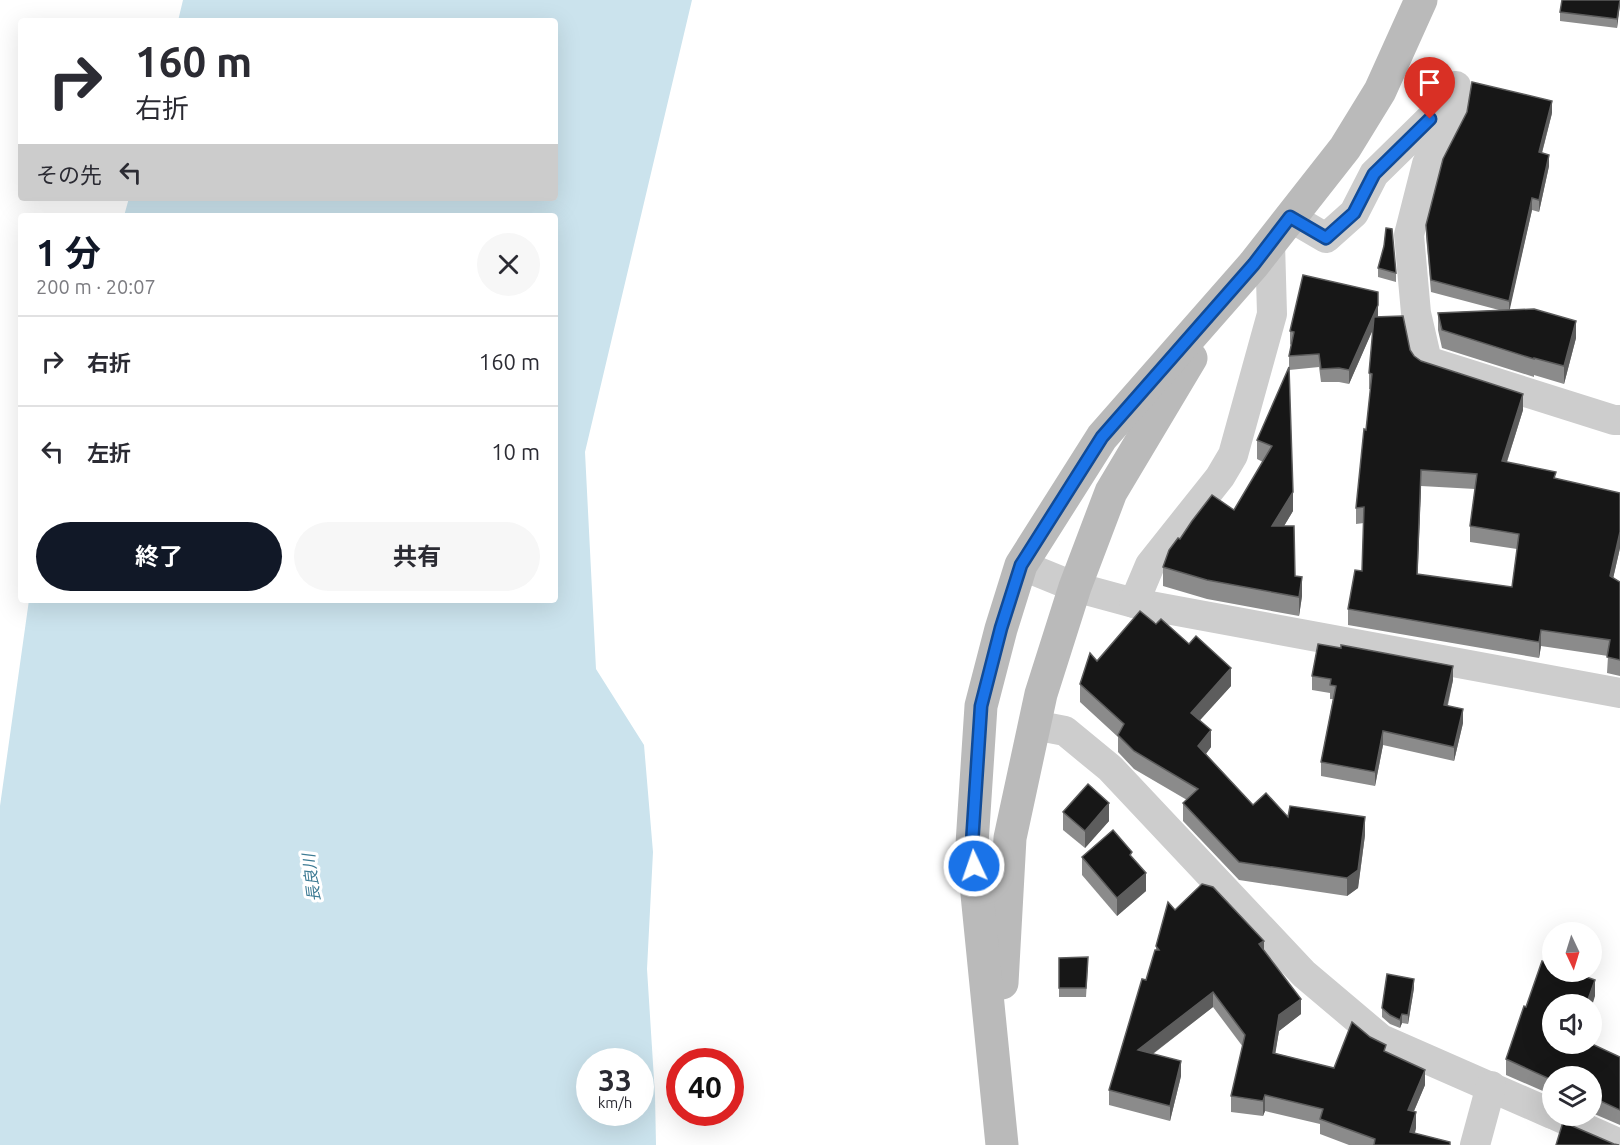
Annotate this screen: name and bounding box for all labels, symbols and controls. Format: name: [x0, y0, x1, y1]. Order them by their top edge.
text: 160 m: [135, 38, 252, 85]
icon: right: [36, 42, 114, 120]
pin: [1404, 57, 1455, 119]
icon: arrive: [1413, 66, 1446, 99]
text: 右折: [135, 93, 189, 123]
icon: left: [114, 156, 147, 189]
text: その先: [36, 162, 102, 187]
text: 1 分: [36, 232, 101, 273]
button: close: [477, 233, 540, 296]
text: 200 m · 20:07: [36, 275, 156, 298]
icon: right: [36, 345, 69, 378]
text: 160 m: [479, 349, 540, 374]
text: 右折: [87, 350, 131, 375]
icon: left: [36, 435, 69, 468]
text: 10 m: [491, 439, 540, 464]
text: 左折: [87, 440, 131, 465]
button: 終了: [36, 522, 282, 591]
button: 共有: [294, 522, 540, 591]
position arrow: [942, 834, 1006, 898]
water label: 長良川: [299, 851, 323, 903]
north arrow: [1542, 922, 1602, 982]
map controls: [1542, 922, 1602, 1126]
button: sound: [1542, 994, 1602, 1054]
speed limit sign: 40: [666, 1048, 744, 1126]
text: 33: [598, 1063, 632, 1097]
button: layers: [1542, 1066, 1602, 1126]
text: km/h: [598, 1094, 632, 1111]

